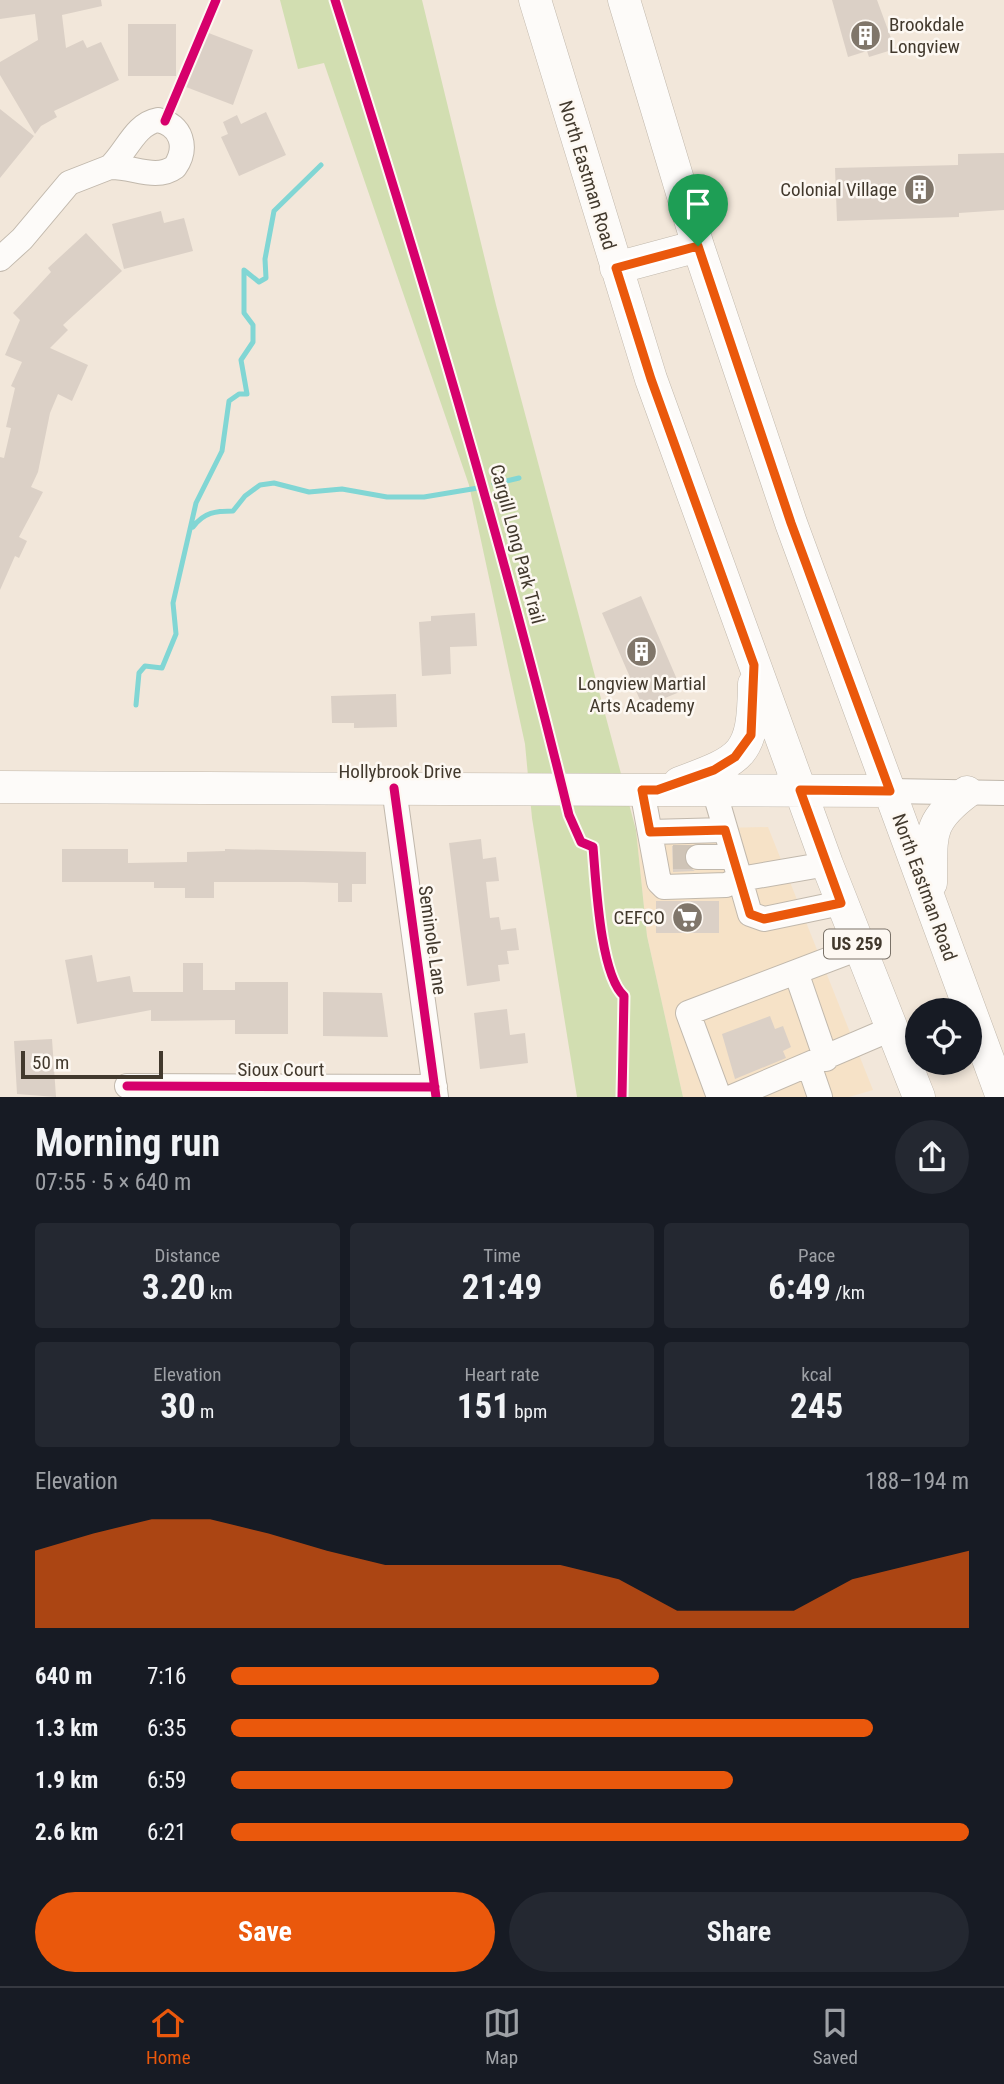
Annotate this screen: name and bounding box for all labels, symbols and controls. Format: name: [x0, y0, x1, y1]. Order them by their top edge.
place label: Brookdale Longview: [889, 13, 964, 58]
building icon: Brookdale Longview: [849, 18, 883, 52]
street label: North Eastman Road: [554, 98, 621, 252]
building icon: Colonial Village: [903, 172, 937, 206]
pin: [668, 174, 728, 246]
place label: Colonial Village: [780, 178, 897, 201]
icon: arrive: [679, 185, 717, 223]
street label: Cargill Long Park Trail: [485, 462, 550, 626]
building icon: Longview Martial Arts Academy: [625, 635, 659, 669]
place label: Longview Martial Arts Academy: [578, 672, 706, 717]
street label: Hollybrook Drive: [339, 760, 462, 783]
street label: North Eastman Road: [887, 811, 962, 964]
street label: Seminole Lane: [413, 884, 452, 996]
supermarket icon: CEFCO: [671, 900, 705, 934]
place label: CEFCO: [613, 906, 665, 929]
road number: US 259: [824, 930, 890, 959]
map controls: [905, 998, 982, 1075]
button: locate: [905, 998, 982, 1075]
scale bar: [21, 1048, 163, 1080]
text: 50 m: [32, 1051, 69, 1074]
street label: Sioux Court: [237, 1058, 325, 1081]
button: share: [895, 1120, 969, 1194]
text: Morning run: [35, 1121, 220, 1165]
text: 07:55 · 5 × 640 m: [35, 1169, 191, 1196]
text: Distance: [155, 1244, 220, 1267]
text: Time: [483, 1244, 521, 1267]
text: Pace: [798, 1244, 835, 1267]
text: 3.20: [142, 1267, 205, 1308]
text: 21:49: [462, 1267, 542, 1308]
text: 6:49: [768, 1267, 831, 1308]
text: km: [205, 1281, 233, 1304]
text: /km: [831, 1281, 865, 1304]
text: Elevation: [153, 1363, 222, 1386]
text: Heart rate: [464, 1363, 540, 1386]
text: kcal: [801, 1363, 832, 1386]
text: 30: [160, 1386, 196, 1427]
text: 151: [457, 1386, 510, 1427]
text: 245: [790, 1386, 843, 1427]
text: m: [196, 1400, 214, 1423]
text: bpm: [510, 1400, 547, 1423]
text: Elevation: [35, 1468, 118, 1495]
text: 188–194 m: [865, 1468, 969, 1495]
text: 640 m: [35, 1663, 92, 1690]
text: 7:16: [147, 1663, 186, 1690]
text: 1.3 km: [35, 1715, 98, 1742]
text: 6:35: [147, 1715, 186, 1742]
text: 1.9 km: [35, 1767, 98, 1794]
text: 6:59: [147, 1767, 186, 1794]
text: 2.6 km: [35, 1819, 98, 1846]
text: 6:21: [147, 1819, 186, 1846]
button: Save: [35, 1892, 495, 1972]
button: Share: [509, 1892, 969, 1972]
tab: Home: [146, 2004, 191, 2069]
tab: Map: [483, 2004, 521, 2069]
tab: Saved: [813, 2004, 858, 2069]

